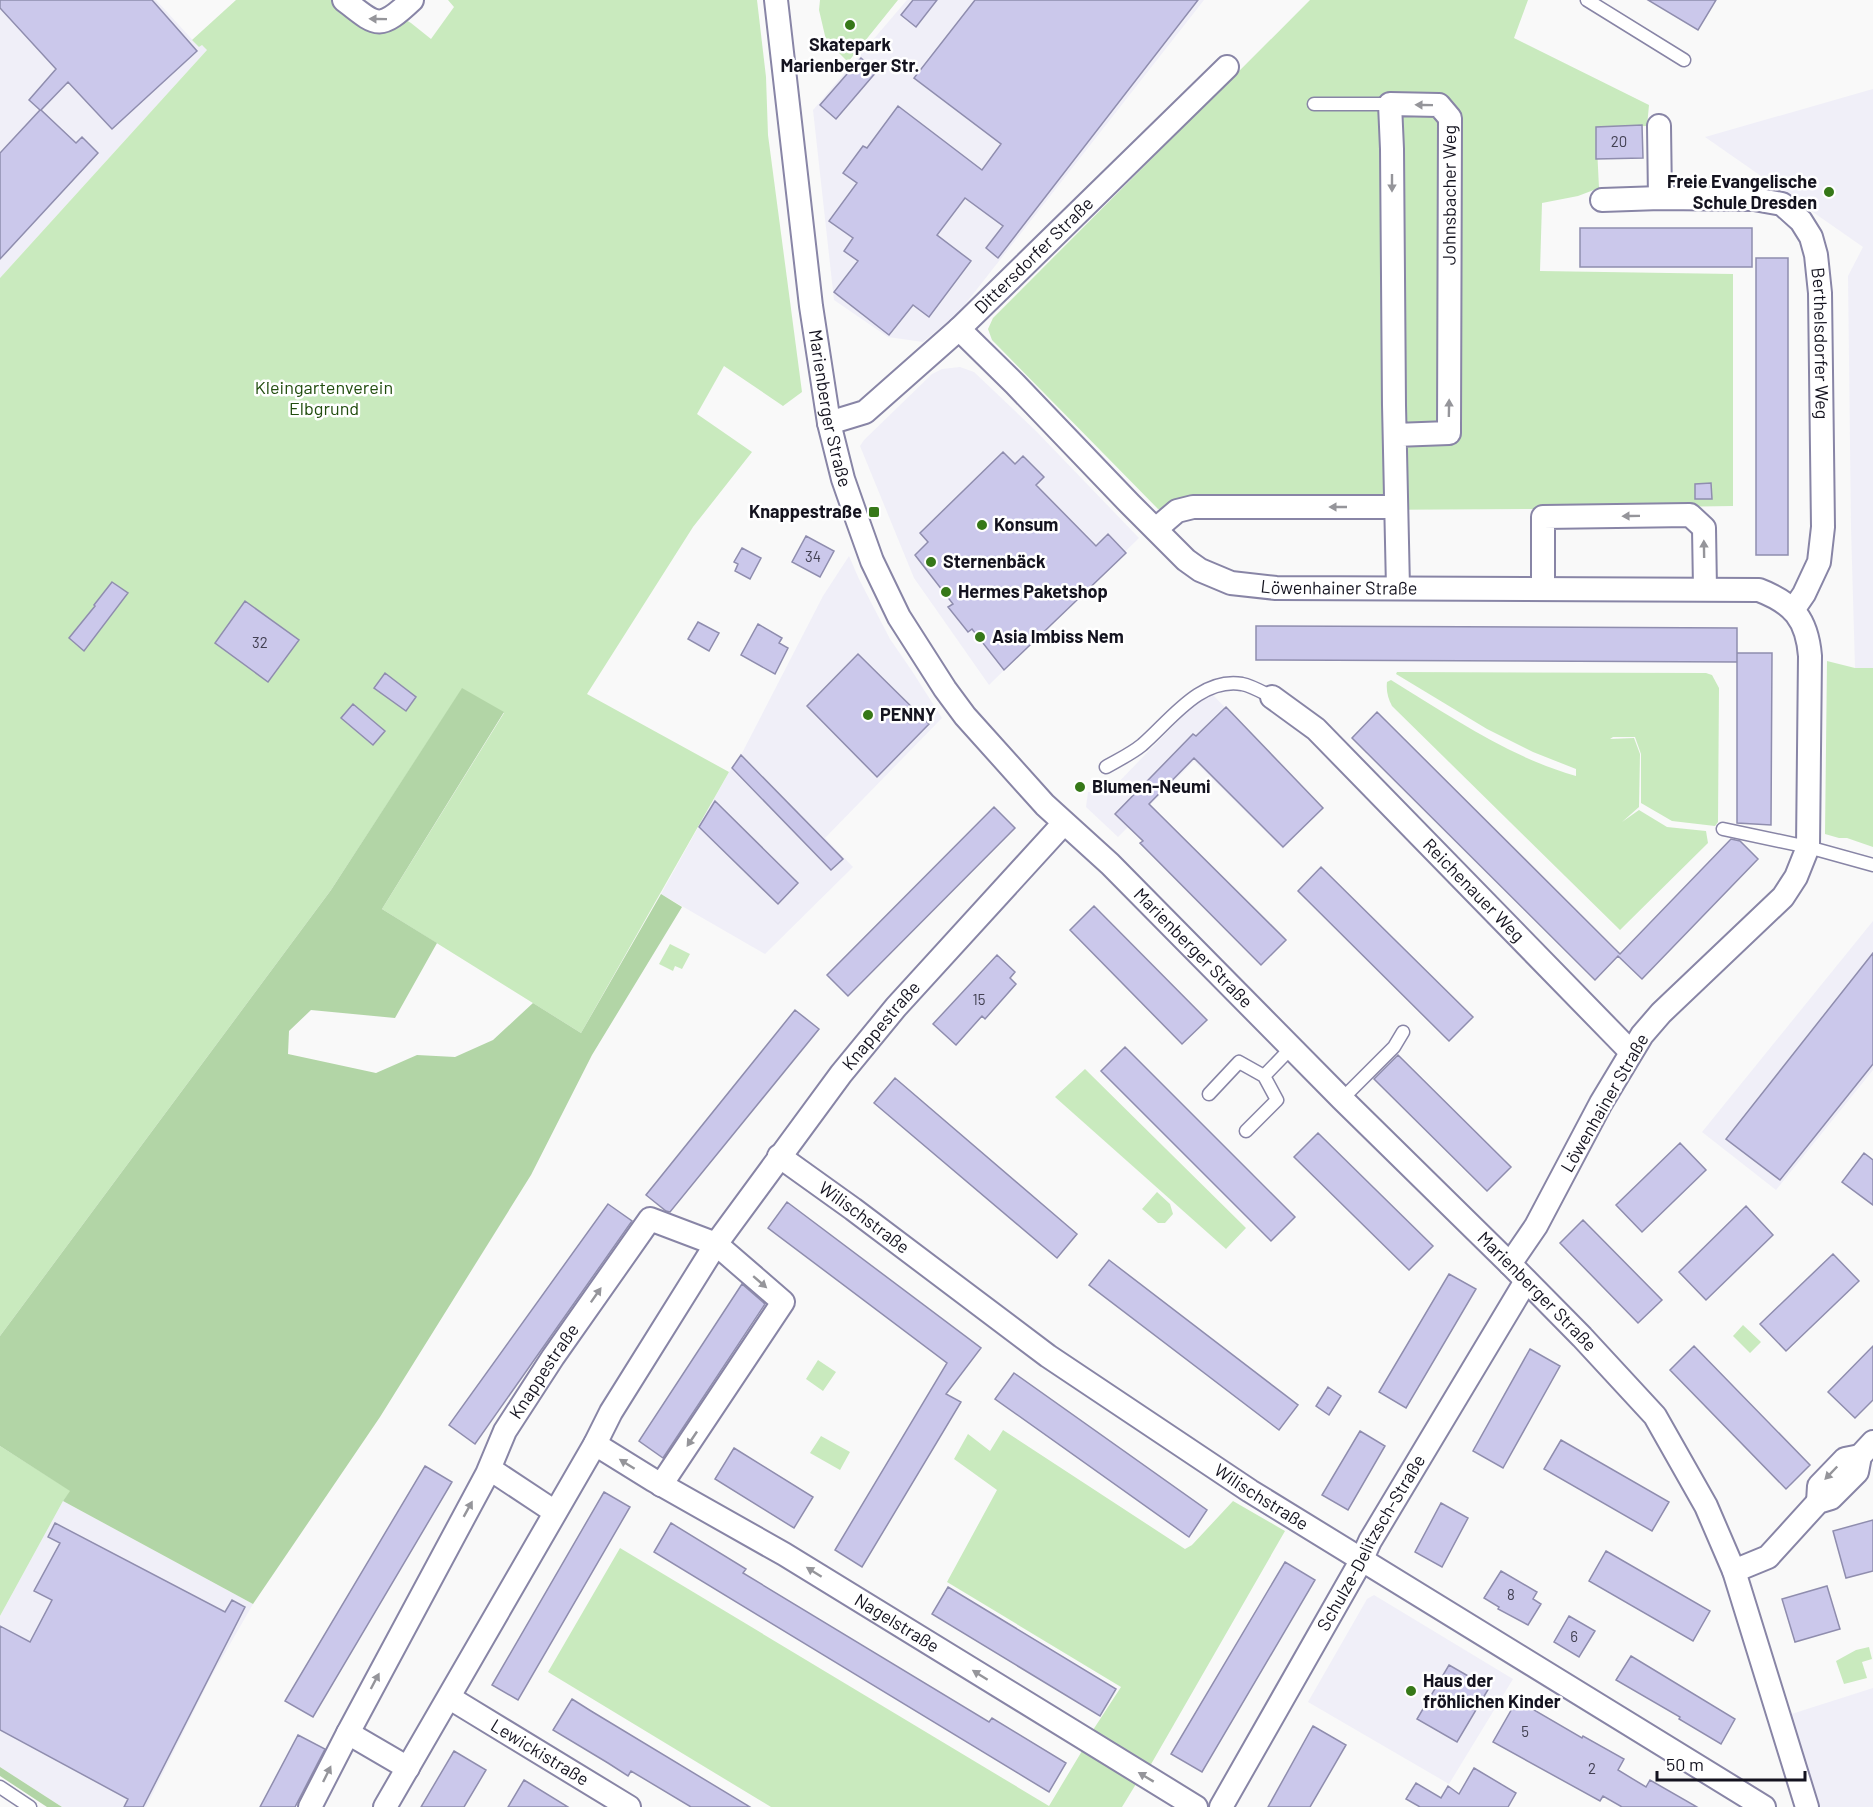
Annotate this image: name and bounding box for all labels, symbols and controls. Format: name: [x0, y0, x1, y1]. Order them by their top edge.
one-way arrow: [368, 14, 387, 24]
marker: Skatepark Marienberger Str.: [843, 18, 857, 32]
place label: Skatepark Marienberger Str.: [781, 33, 919, 76]
one-way arrow: [1415, 100, 1434, 109]
street label: Johnsbacher Weg: [1438, 125, 1460, 265]
house number: 20: [1611, 132, 1627, 150]
place label: Freie Evangelische Schule Dresden: [1667, 170, 1817, 213]
one-way arrow: [1387, 174, 1397, 193]
marker: Freie Evangelische Schule Dresden: [1822, 185, 1836, 199]
street label: Dittersdorfer Straße: [969, 192, 1097, 318]
street label: Berthelsdorfer Weg: [1807, 266, 1834, 420]
street label: Marienberger Straße: [805, 328, 857, 490]
park label: Kleingartenverein Elbgrund: [255, 376, 393, 419]
one-way arrow: [1444, 398, 1454, 417]
place label: Knappestraße: [749, 500, 862, 522]
one-way arrow: [1328, 502, 1347, 512]
marker: Knappestraße: [867, 505, 881, 519]
one-way arrow: [1622, 511, 1641, 521]
place label: Konsum: [994, 513, 1058, 535]
marker: Konsum: [975, 518, 989, 532]
one-way arrow: [1699, 540, 1709, 559]
house number: 34: [805, 547, 821, 565]
place label: Sternenbäck: [943, 550, 1046, 572]
marker: Sternenbäck: [924, 555, 938, 569]
street label: Löwenhainer Straße: [1260, 574, 1417, 599]
place label: Hermes Paketshop: [958, 580, 1108, 602]
marker: Hermes Paketshop: [939, 585, 953, 599]
place label: Asia Imbiss Nem: [992, 625, 1124, 647]
marker: Asia Imbiss Nem: [973, 630, 987, 644]
house number: 32: [252, 633, 268, 651]
place label: PENNY: [880, 703, 936, 725]
marker: PENNY: [861, 708, 875, 722]
place label: Blumen-Neumi: [1092, 775, 1211, 797]
marker: Blumen-Neumi: [1073, 780, 1087, 794]
street label: Reichenauer Weg: [1419, 833, 1530, 946]
street label: Marienberger Straße: [1130, 883, 1258, 1012]
street label: Knappestraße: [837, 976, 924, 1074]
house number: 15: [973, 990, 985, 1008]
street label: Löwenhainer Straße: [1555, 1029, 1653, 1176]
street label: Wilischstraße: [815, 1176, 914, 1258]
street label: Marienberger Straße: [1473, 1226, 1602, 1356]
one-way arrow: [752, 1275, 767, 1288]
one-way arrow: [590, 1287, 602, 1302]
street label: Knappestraße: [504, 1319, 583, 1423]
one-way arrow: [687, 1431, 698, 1447]
street label: Schulze-Delitzsch-Straße: [1312, 1450, 1429, 1634]
street label: Wilischstraße: [1210, 1458, 1313, 1534]
one-way arrow: [619, 1459, 635, 1470]
one-way arrow: [1825, 1465, 1839, 1479]
one-way arrow: [463, 1501, 473, 1518]
one-way arrow: [806, 1567, 822, 1578]
house number: 8: [1507, 1585, 1515, 1603]
street label: Nagelstraße: [851, 1588, 944, 1657]
house number: 6: [1570, 1627, 1578, 1645]
one-way arrow: [972, 1669, 988, 1680]
place label: Haus der fröhlichen Kinder: [1423, 1669, 1561, 1712]
one-way arrow: [370, 1672, 380, 1689]
marker: Haus der fröhlichen Kinder: [1404, 1684, 1418, 1698]
street label: Lewickistraße: [487, 1714, 593, 1790]
house number: 5: [1521, 1722, 1529, 1740]
scale bar: [1657, 1744, 1806, 1782]
text: 50 m: [1666, 1753, 1704, 1775]
house number: 2: [1588, 1759, 1596, 1777]
one-way arrow: [322, 1766, 331, 1783]
one-way arrow: [1138, 1771, 1154, 1782]

